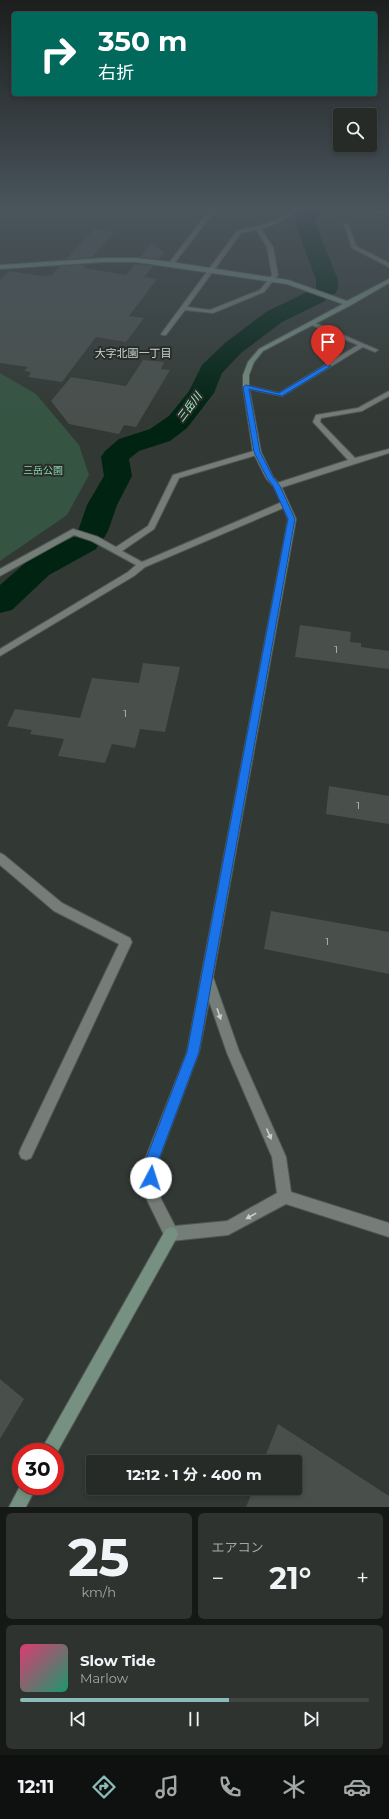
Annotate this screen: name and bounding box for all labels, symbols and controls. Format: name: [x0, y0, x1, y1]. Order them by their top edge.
text: 350 m: [98, 24, 187, 58]
icon: right: [32, 28, 84, 80]
text: 右折: [98, 62, 134, 84]
map controls: [333, 108, 377, 152]
button: search: [333, 108, 377, 152]
pin: [311, 325, 345, 366]
icon: arrive: [317, 331, 339, 353]
district label: 大字北園一丁目: [95, 346, 172, 360]
water label: 三岳川: [173, 389, 205, 424]
park label: 三岳公園: [23, 464, 63, 477]
house number: 1: [334, 643, 338, 656]
house number: 1: [123, 707, 127, 720]
house number: 1: [356, 799, 360, 812]
house number: 1: [325, 935, 329, 948]
one-way arrow: [217, 1008, 223, 1020]
one-way arrow: [265, 1128, 272, 1140]
position arrow: [130, 1157, 172, 1199]
one-way arrow: [245, 1213, 256, 1219]
speed limit sign: 30: [12, 1443, 64, 1495]
text: 12:12 · 1 分 · 400 m: [126, 1465, 262, 1484]
text: 25: [68, 1526, 130, 1589]
text: エアコン: [212, 1539, 264, 1555]
text: 21°: [269, 1560, 311, 1597]
text: −: [212, 1565, 224, 1592]
text: +: [356, 1565, 369, 1592]
text: km/h: [81, 1584, 116, 1600]
text: Slow Tide: [80, 1651, 156, 1670]
text: Marlow: [80, 1670, 128, 1686]
icon: previous: [67, 1708, 89, 1730]
icon: pause: [183, 1708, 205, 1730]
icon: next: [300, 1708, 322, 1730]
icon: directions: [90, 1773, 118, 1801]
icon: music: [153, 1773, 181, 1801]
icon: phone: [216, 1773, 244, 1801]
icon: climate: [280, 1773, 308, 1801]
icon: car: [343, 1773, 371, 1801]
text: 12:11: [18, 1776, 54, 1798]

